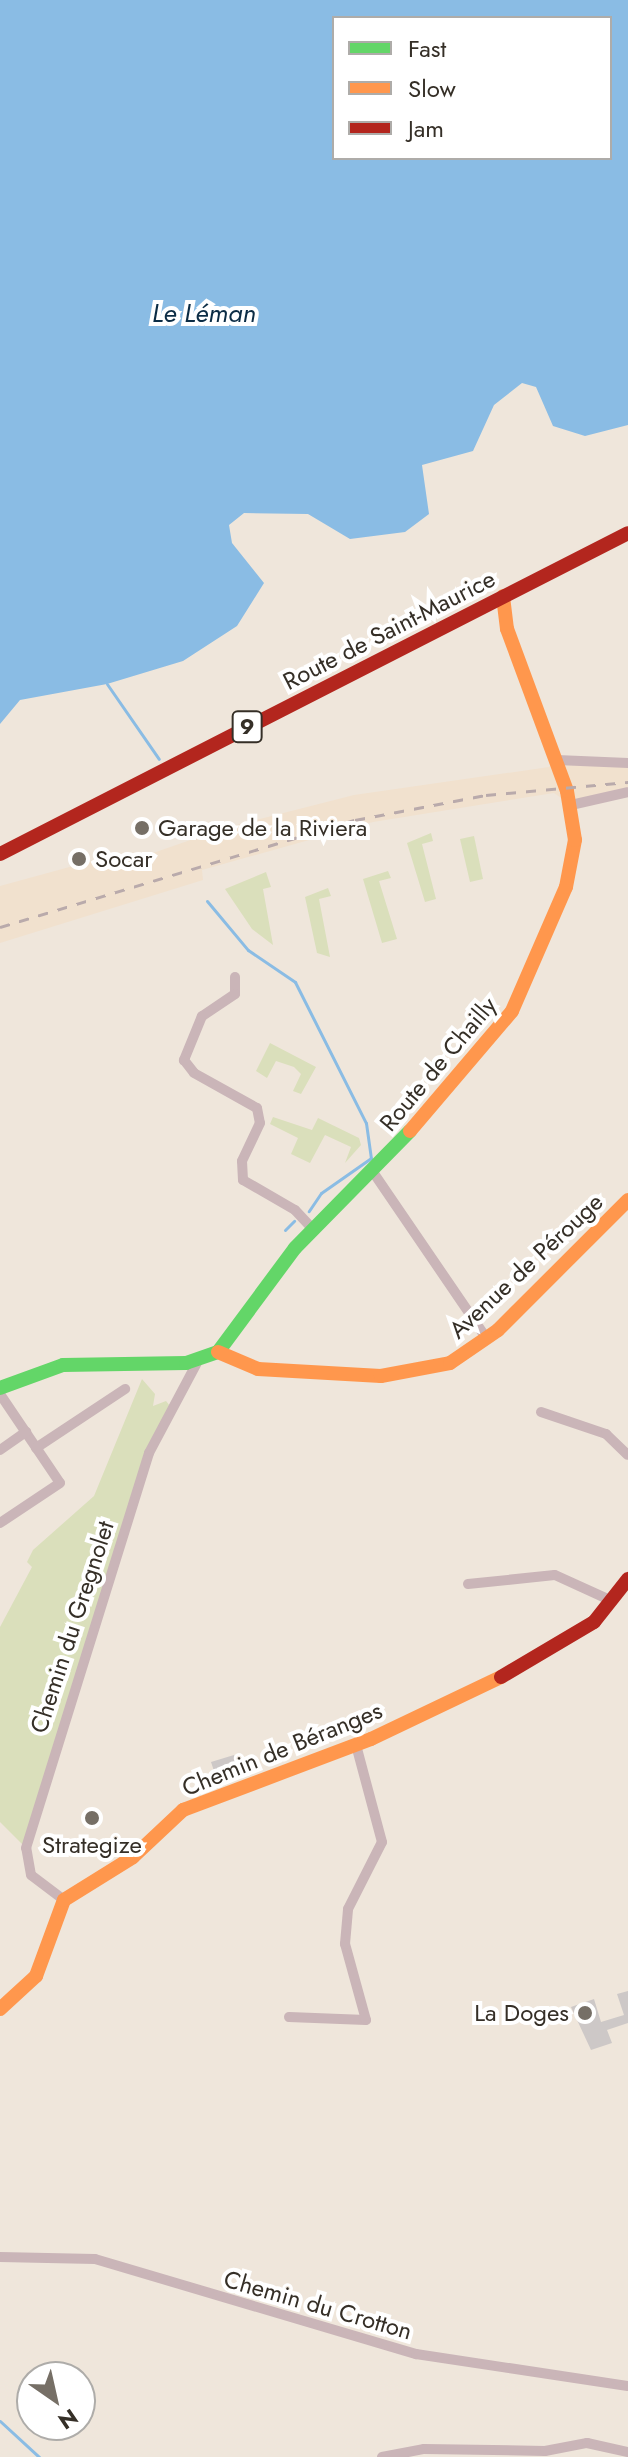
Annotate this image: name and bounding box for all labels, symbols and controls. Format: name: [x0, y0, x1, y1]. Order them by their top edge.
legend: [332, 16, 612, 160]
text: Fast: [408, 31, 446, 66]
text: Slow: [408, 71, 456, 106]
text: Jam: [408, 111, 444, 146]
water label: Le Léman: [152, 298, 256, 330]
street label: Route de Saint-Maurice: [278, 564, 500, 696]
road number: 9: [231, 709, 263, 745]
place label: Garage de la Riviera: [158, 814, 367, 842]
marker: Garage de la Riviera: [133, 819, 151, 837]
place label: Socar: [95, 845, 153, 873]
marker: Socar: [70, 850, 88, 868]
street label: Route de Chailly: [374, 991, 502, 1137]
street label: Avenue de Pérouge: [443, 1187, 609, 1345]
street label: Chemin du Gregnolet: [24, 1517, 120, 1737]
street label: Chemin de Béranges: [178, 1696, 386, 1802]
marker: Strategize: [83, 1809, 101, 1827]
place label: Strategize: [42, 1831, 142, 1859]
place label: La Doges: [474, 1999, 569, 2027]
marker: La Doges: [576, 2004, 594, 2022]
street label: Chemin du Crotton: [221, 2264, 415, 2346]
north arrow: [16, 2361, 96, 2441]
text: N: [52, 2401, 84, 2437]

